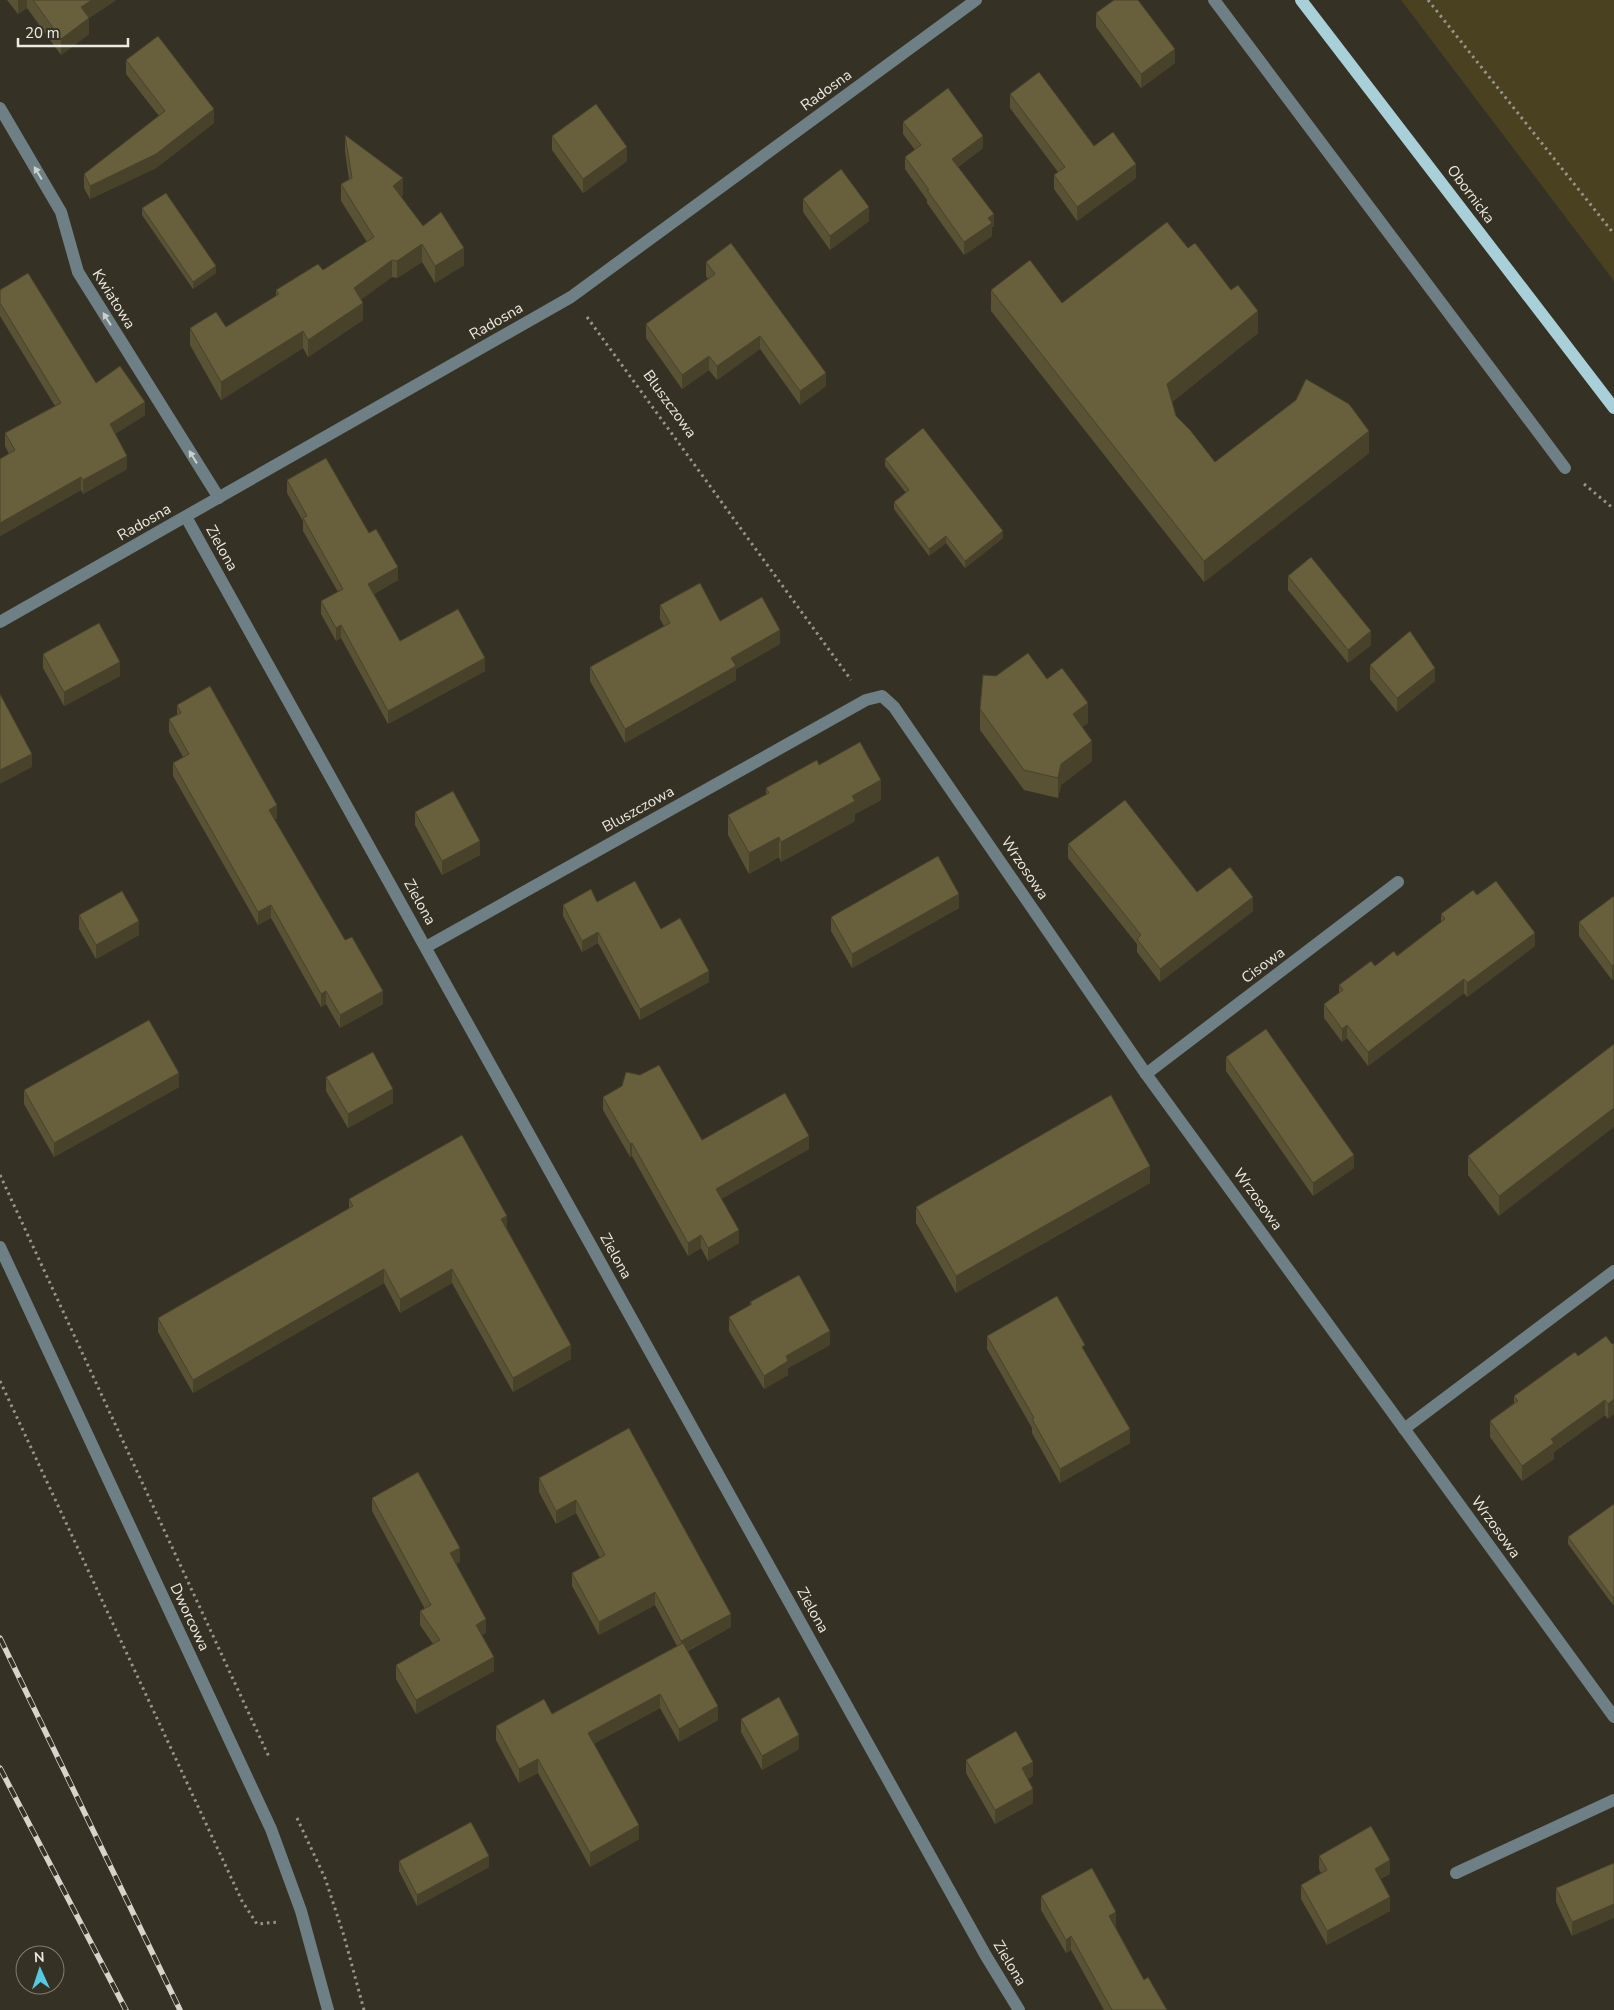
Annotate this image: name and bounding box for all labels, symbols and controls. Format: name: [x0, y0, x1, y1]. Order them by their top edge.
scale bar: [18, 15, 128, 47]
text: 20 m: [25, 23, 60, 43]
street label: Radosna: [796, 65, 856, 115]
street label: Obornicka: [1442, 161, 1500, 227]
one-way arrow: [34, 167, 43, 180]
street label: Kwiatowa: [88, 265, 140, 333]
street label: Radosna: [466, 298, 526, 344]
one-way arrow: [103, 312, 112, 325]
street label: Bluszczowa: [639, 366, 701, 442]
one-way arrow: [189, 450, 198, 463]
street label: Radosna: [114, 499, 174, 545]
street label: Zielona: [201, 522, 243, 574]
street label: Bluszczowa: [598, 781, 678, 837]
street label: Wrzosowa: [997, 833, 1053, 903]
street label: Zielona: [399, 876, 441, 928]
street label: Cisowa: [1237, 942, 1289, 988]
street label: Wrzosowa: [1229, 1164, 1287, 1234]
street label: Zielona: [595, 1230, 637, 1282]
street label: Wrzosowa: [1467, 1492, 1525, 1562]
street label: Dworcowa: [166, 1580, 214, 1654]
street label: Zielona: [792, 1584, 834, 1636]
street label: Zielona: [989, 1937, 1031, 1989]
north arrow: [15, 1945, 65, 1995]
text: N: [34, 1948, 45, 1967]

